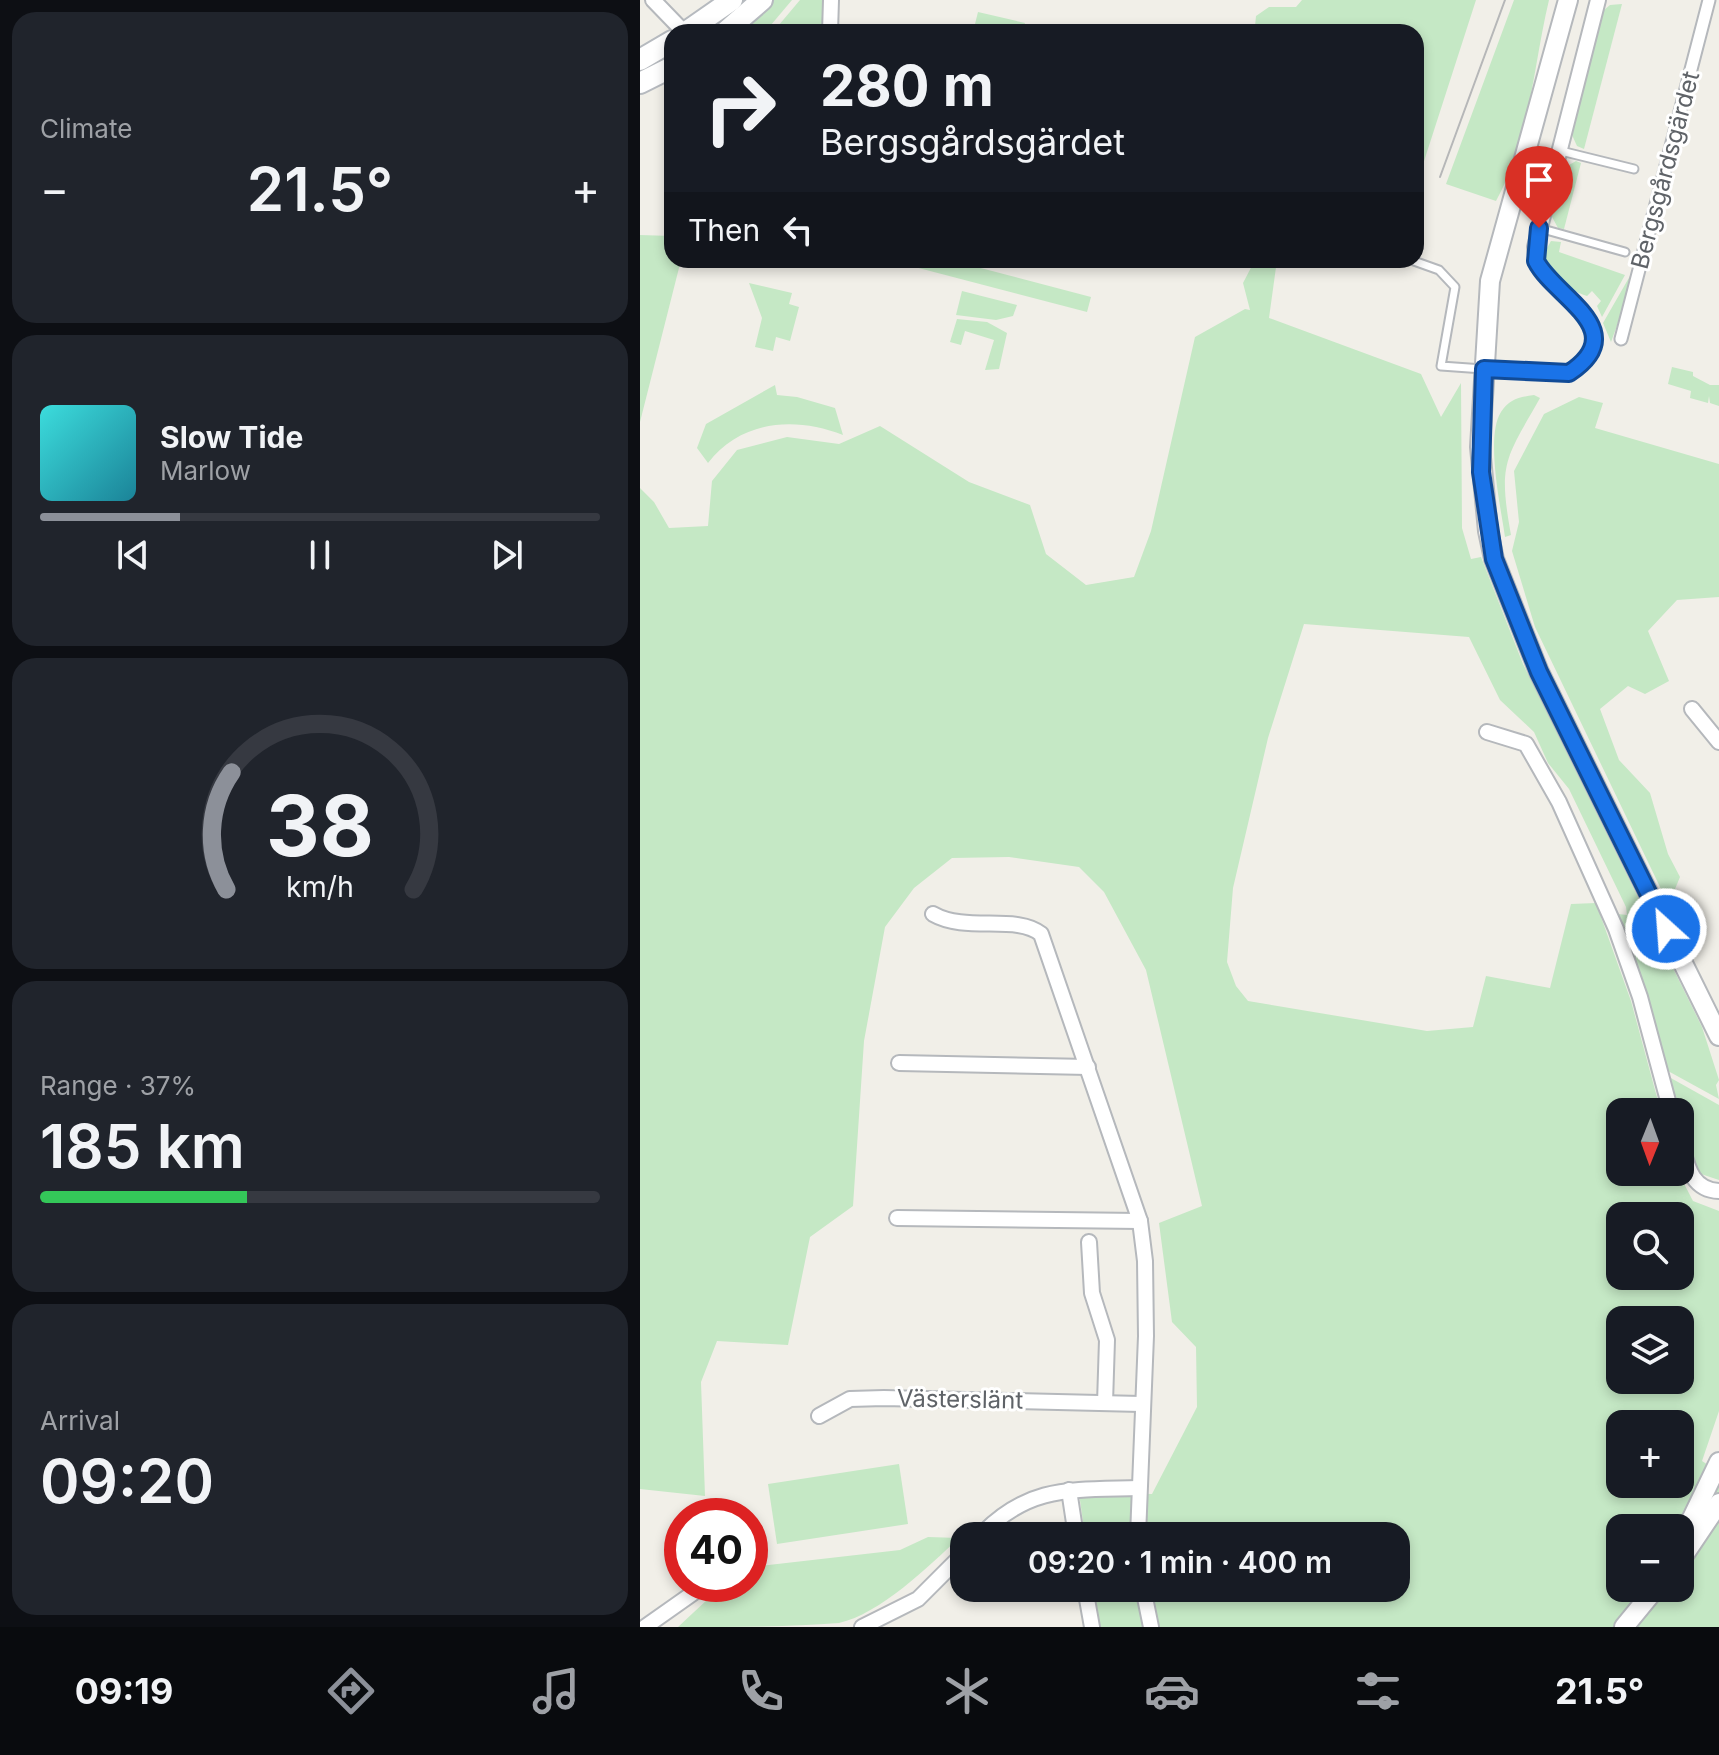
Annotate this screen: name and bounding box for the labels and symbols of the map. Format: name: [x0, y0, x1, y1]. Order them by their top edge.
street label: Bergsgårdsgärdet: [1625, 68, 1705, 272]
pin: [1505, 146, 1573, 228]
position arrow: [1624, 887, 1708, 971]
north arrow: [1606, 1098, 1694, 1186]
street label: Västerslänt: [897, 1383, 1024, 1415]
speed limit sign: 40: [664, 1498, 768, 1602]

